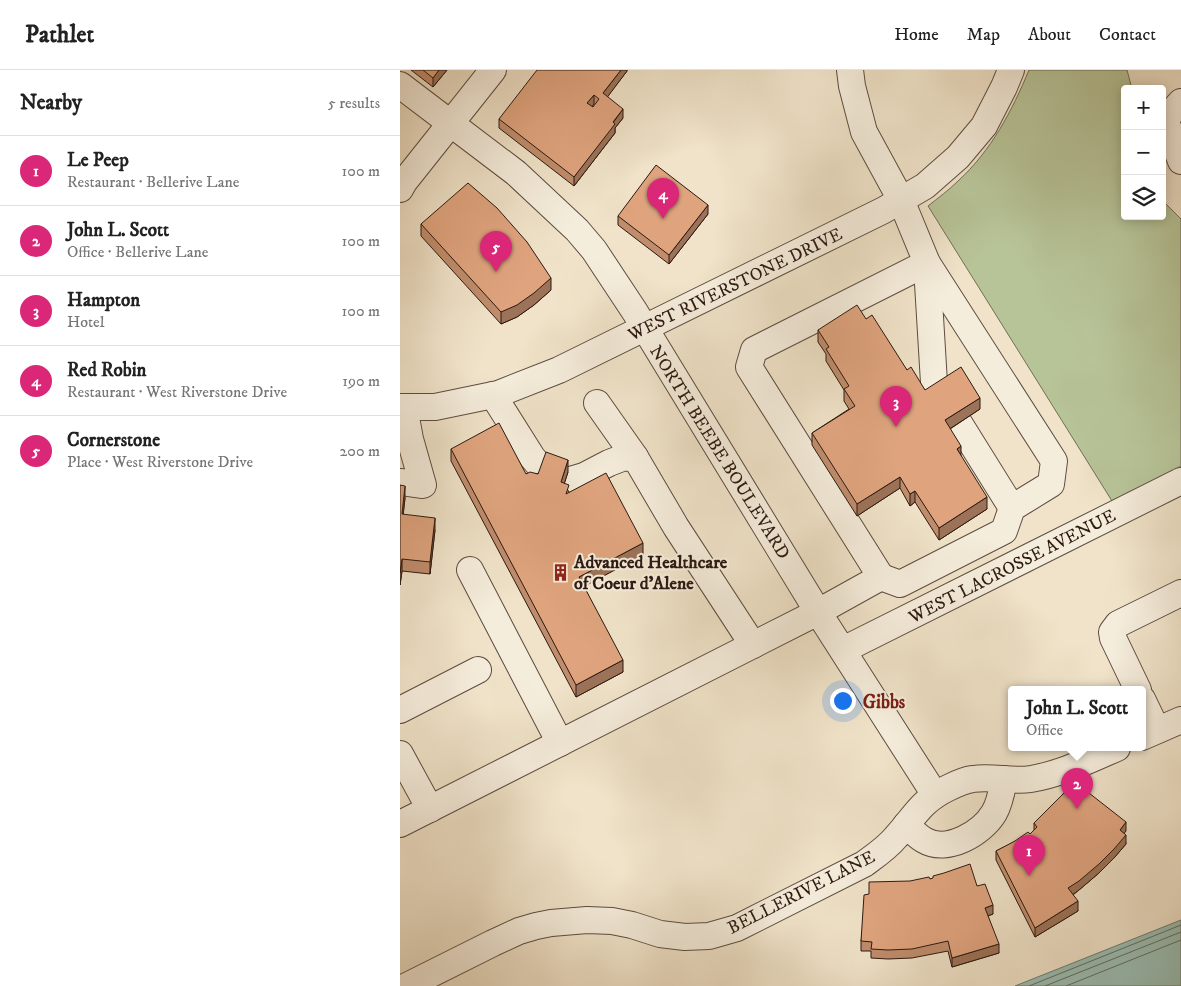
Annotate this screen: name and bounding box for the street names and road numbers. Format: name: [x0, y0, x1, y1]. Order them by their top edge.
street label: WEST RIVERSTONE DRIVE: [624, 223, 846, 347]
street label: NORTH BEEBE BOULEVARD: [644, 342, 794, 563]
street label: WEST LACROSSE AVENUE: [904, 505, 1120, 629]
street label: BELLERIVE LANE: [724, 846, 879, 940]

